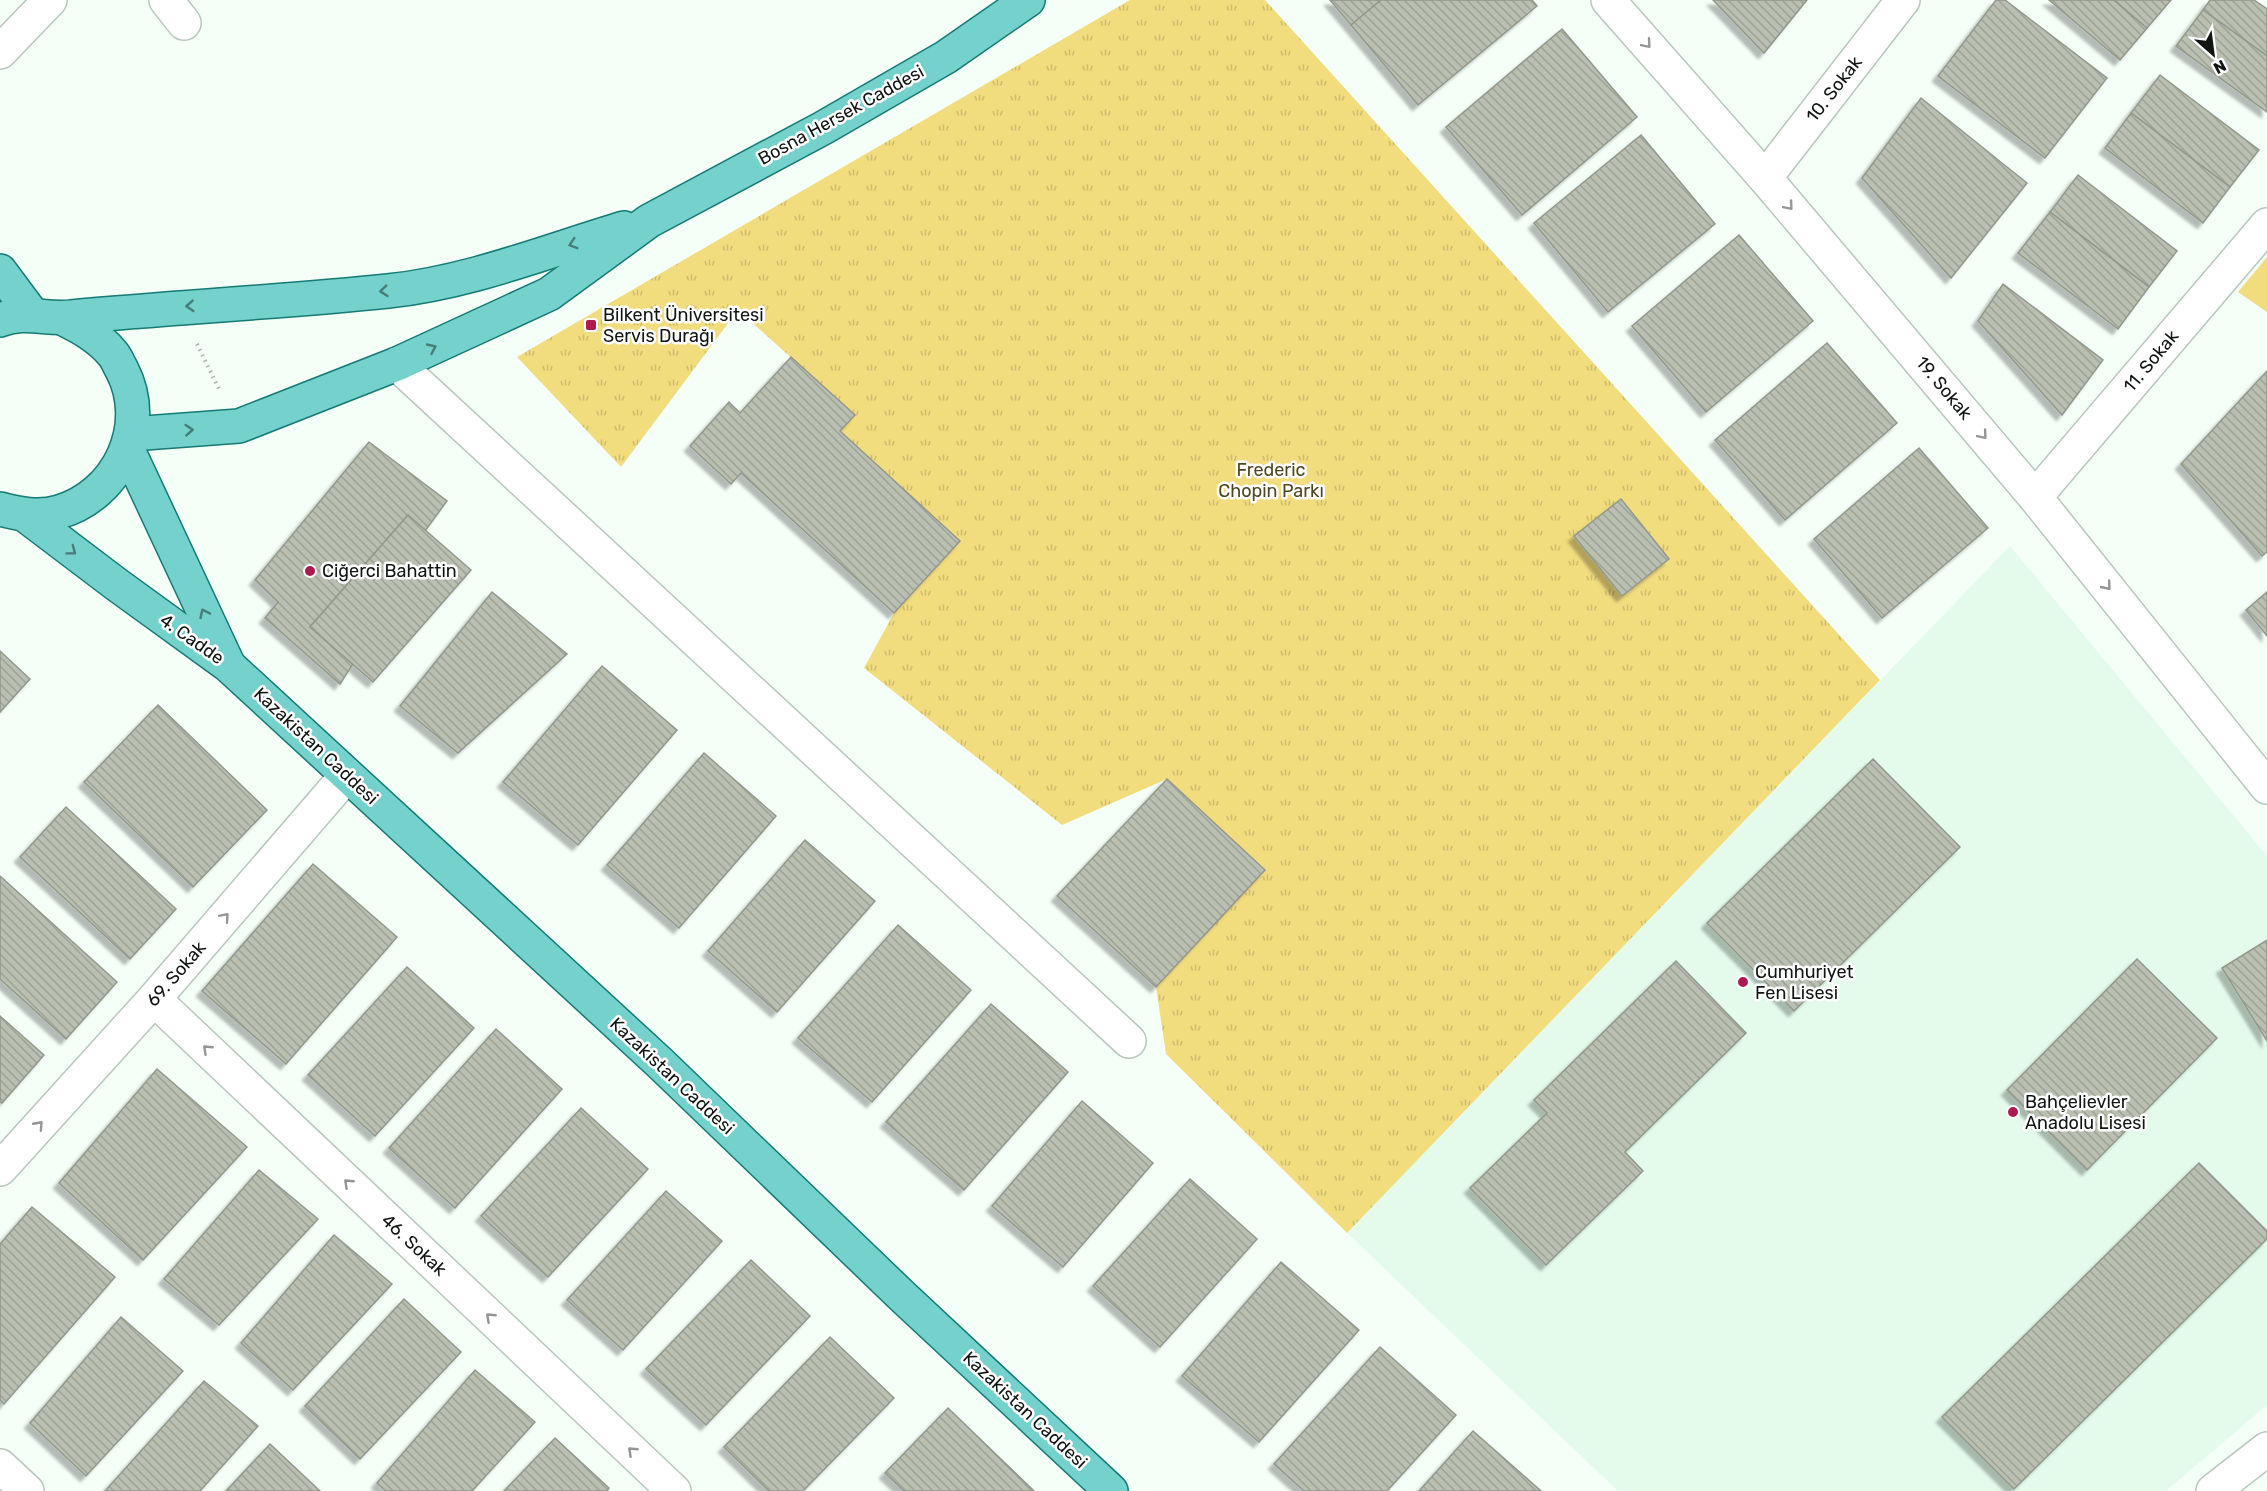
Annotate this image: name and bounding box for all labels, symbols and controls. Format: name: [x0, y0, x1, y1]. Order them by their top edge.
north arrow: [2183, 24, 2243, 84]
one-way arrow: [1640, 37, 1651, 48]
street label: 10. Sokak: [1801, 51, 1867, 126]
text: N: [2210, 56, 2229, 78]
street label: Bosna Hersek Caddesi: [754, 60, 928, 170]
one-way arrow: [1782, 199, 1793, 210]
one-way arrow: [568, 237, 579, 249]
one-way arrow: [379, 284, 389, 297]
one-way arrow: [185, 299, 194, 312]
place label: Bilkent Üniversitesi Servis Durağı: [603, 304, 764, 347]
marker: Bilkent Üniversitesi Servis Durağı: [584, 318, 598, 332]
street label: 11. Sokak: [2119, 325, 2184, 396]
one-way arrow: [425, 343, 436, 355]
street label: 19. Sokak: [1911, 352, 1977, 425]
one-way arrow: [185, 423, 194, 436]
one-way arrow: [1976, 428, 1987, 439]
park label: Frederic Chopin Parkı: [1218, 459, 1324, 502]
one-way arrow: [65, 543, 76, 554]
place label: Ciğerci Bahattin: [322, 560, 457, 582]
marker: Ciğerci Bahattin: [303, 564, 317, 578]
one-way arrow: [2099, 579, 2110, 590]
street label: 4. Cadde: [156, 609, 228, 669]
one-way arrow: [199, 609, 211, 620]
street label: Kazakistan Caddesi: [249, 683, 383, 809]
one-way arrow: [218, 913, 229, 924]
street label: 69. Sokak: [142, 936, 211, 1011]
place label: Cumhuriyet Fen Lisesi: [1755, 961, 1854, 1004]
marker: Cumhuriyet Fen Lisesi: [1736, 975, 1750, 989]
street label: Kazakistan Caddesi: [605, 1013, 739, 1139]
one-way arrow: [203, 1045, 213, 1056]
place label: Bahçelievler Anadolu Lisesi: [2025, 1091, 2146, 1134]
marker: Bahçelievler Anadolu Lisesi: [2006, 1105, 2020, 1119]
one-way arrow: [32, 1122, 43, 1132]
one-way arrow: [345, 1179, 355, 1190]
street label: 46. Sokak: [377, 1209, 452, 1281]
one-way arrow: [486, 1313, 497, 1324]
street label: Kazakistan Caddesi: [958, 1347, 1092, 1473]
one-way arrow: [628, 1447, 638, 1458]

